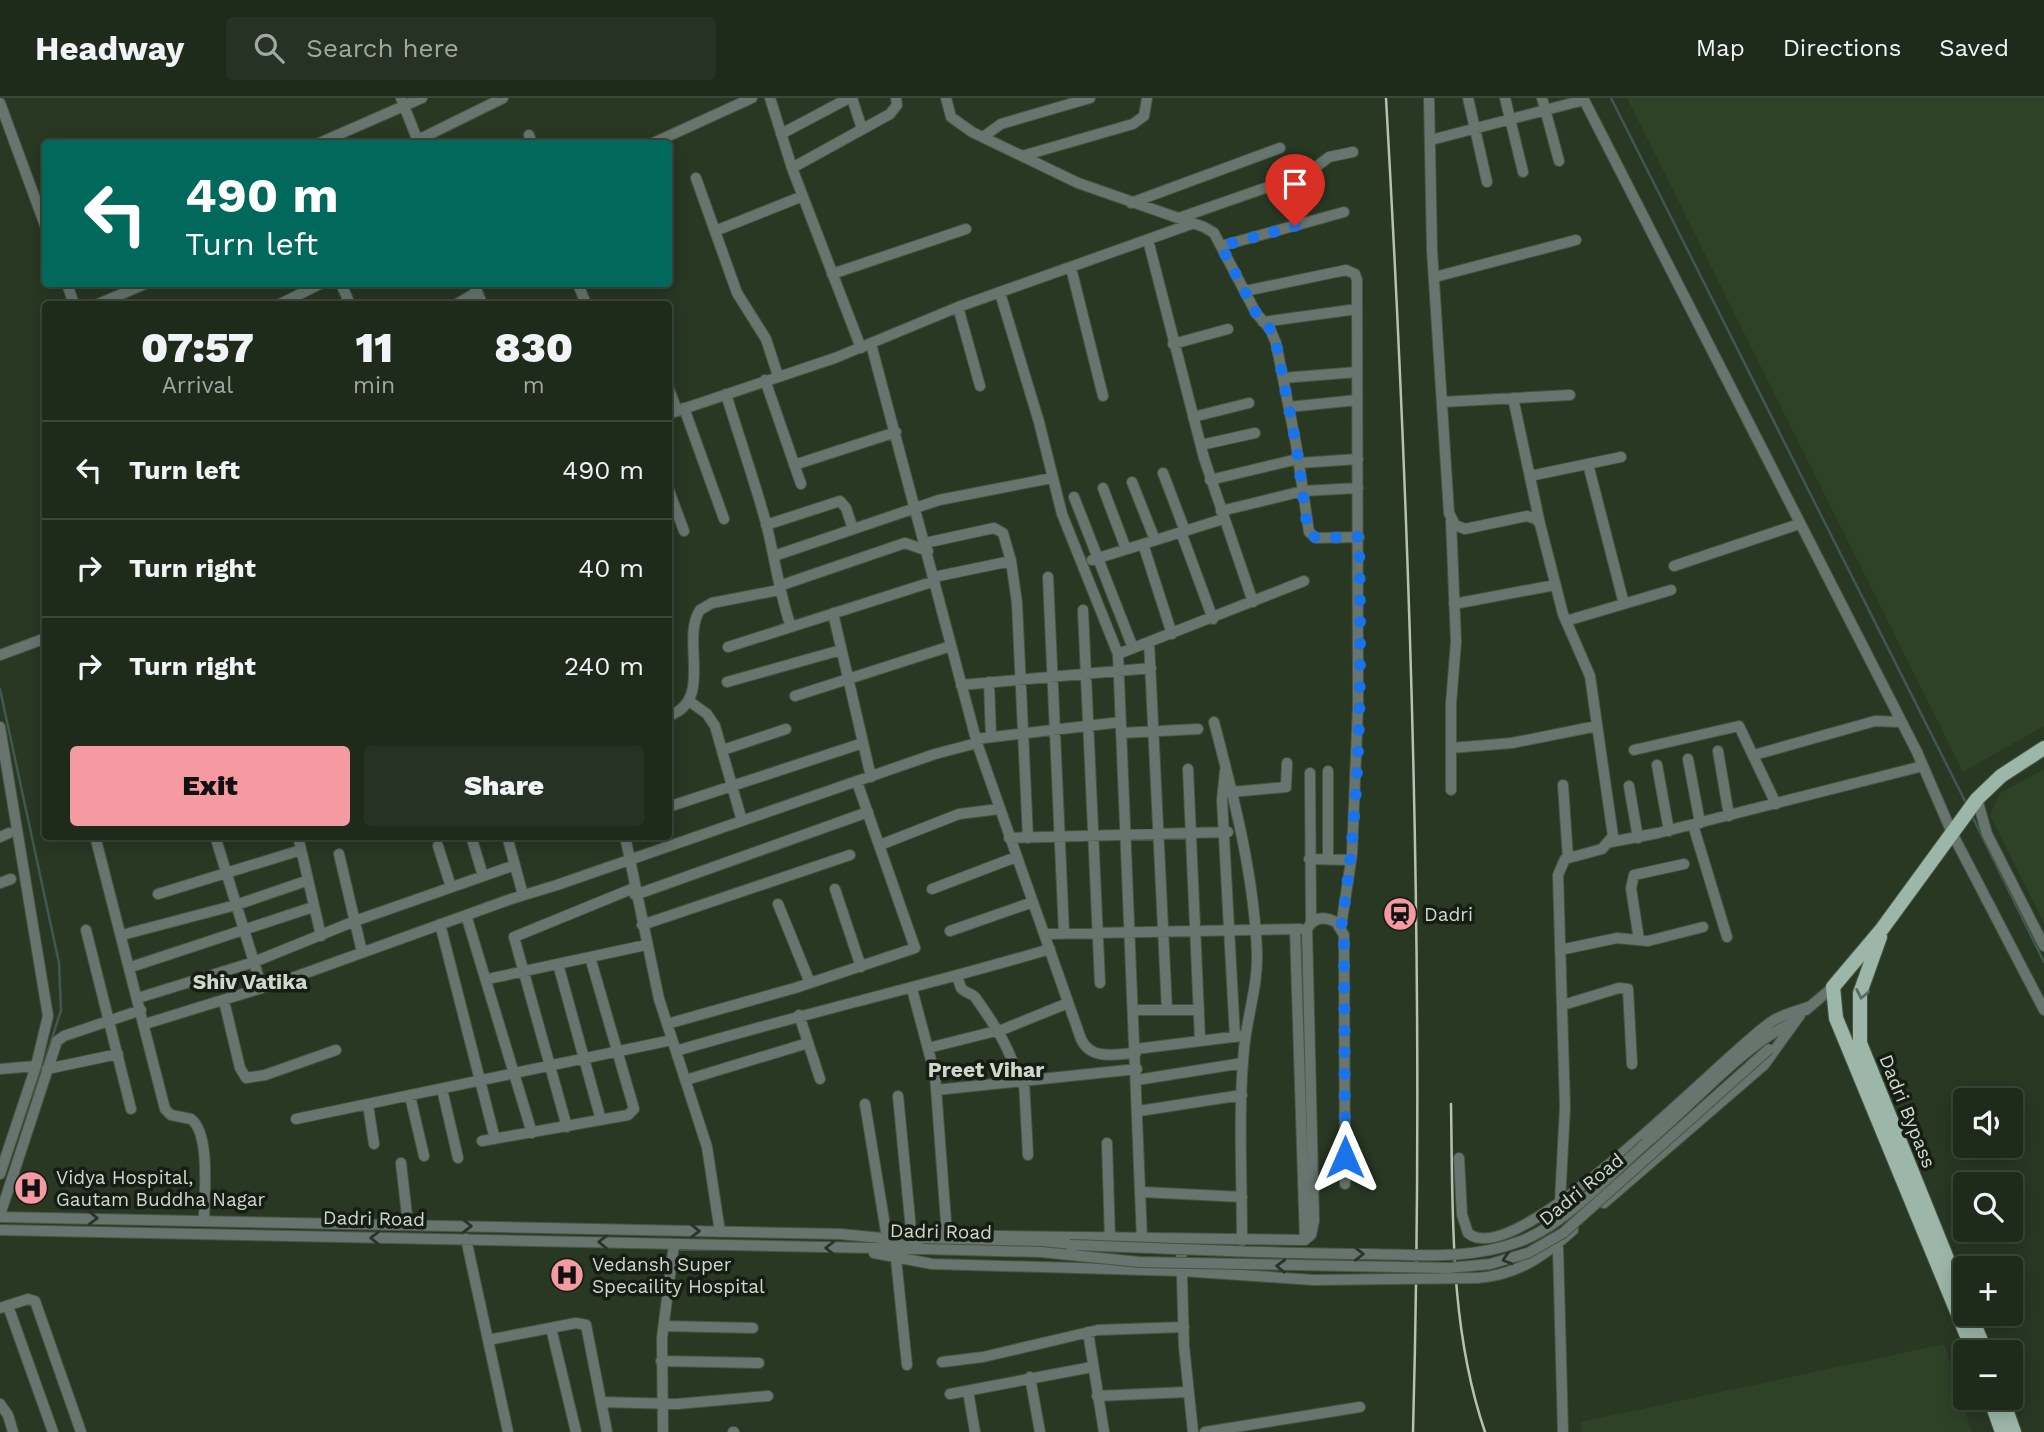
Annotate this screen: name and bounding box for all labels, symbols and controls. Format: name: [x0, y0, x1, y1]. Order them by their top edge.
search box: [226, 17, 716, 80]
text: Headway: [35, 29, 184, 68]
icon: search: [250, 29, 288, 67]
text: Search here: [306, 33, 459, 63]
text: Map: [1696, 34, 1745, 62]
text: Directions: [1783, 34, 1901, 62]
text: Saved: [1939, 34, 2009, 62]
pin: [1265, 154, 1325, 226]
icon: arrive: [1276, 165, 1314, 203]
text: 490 m: [185, 166, 339, 224]
icon: left: [70, 168, 161, 259]
text: Turn left: [185, 225, 318, 263]
text: 07:57: [141, 323, 254, 372]
text: 11: [355, 323, 393, 372]
text: 830: [494, 323, 573, 372]
text: Arrival: [162, 372, 233, 399]
text: min: [353, 372, 395, 399]
text: m: [523, 372, 545, 399]
icon: left: [70, 451, 108, 489]
text: Turn left: [129, 455, 240, 485]
text: 490 m: [562, 455, 644, 485]
icon: right: [70, 549, 108, 587]
text: Turn right: [129, 553, 256, 583]
text: 40 m: [578, 553, 644, 583]
icon: right: [70, 647, 108, 685]
text: Turn right: [129, 651, 256, 681]
text: 240 m: [564, 651, 644, 681]
button: Exit: [70, 746, 350, 826]
button: Share: [364, 746, 644, 826]
station icon: Dadri: [1381, 895, 1419, 933]
place label: Dadri: [1424, 903, 1473, 926]
district label: Shiv Vatika: [193, 969, 308, 994]
one-way arrow: [1855, 988, 1870, 1000]
street label: Dadri Bypass: [1874, 1051, 1941, 1171]
district label: Preet Vihar: [928, 1057, 1044, 1082]
map controls: [1953, 1088, 2023, 1410]
button: sound: [1953, 1088, 2023, 1158]
position arrow: [1308, 1120, 1382, 1194]
street label: Dadri Road: [1534, 1148, 1628, 1230]
place label: Vidya Hospital, Gautam Buddha Nagar: [56, 1166, 265, 1211]
hospital icon: Vidya Hospital, Gautam Buddha Nagar: [12, 1169, 50, 1207]
button: search: [1953, 1172, 2023, 1242]
street label: Dadri Road: [323, 1206, 425, 1231]
one-way arrow: [87, 1211, 98, 1226]
one-way arrow: [462, 1218, 473, 1234]
street label: Dadri Road: [890, 1219, 992, 1244]
one-way arrow: [690, 1223, 700, 1239]
one-way arrow: [369, 1230, 380, 1245]
one-way arrow: [597, 1235, 608, 1250]
one-way arrow: [824, 1240, 835, 1255]
one-way arrow: [1354, 1246, 1365, 1262]
one-way arrow: [1502, 1251, 1514, 1266]
place label: Vedansh Super Specaility Hospital: [592, 1253, 765, 1298]
hospital icon: Vedansh Super Specaility Hospital: [548, 1256, 586, 1294]
button: +: [1953, 1256, 2023, 1326]
one-way arrow: [1275, 1258, 1286, 1273]
button: −: [1953, 1340, 2023, 1410]

